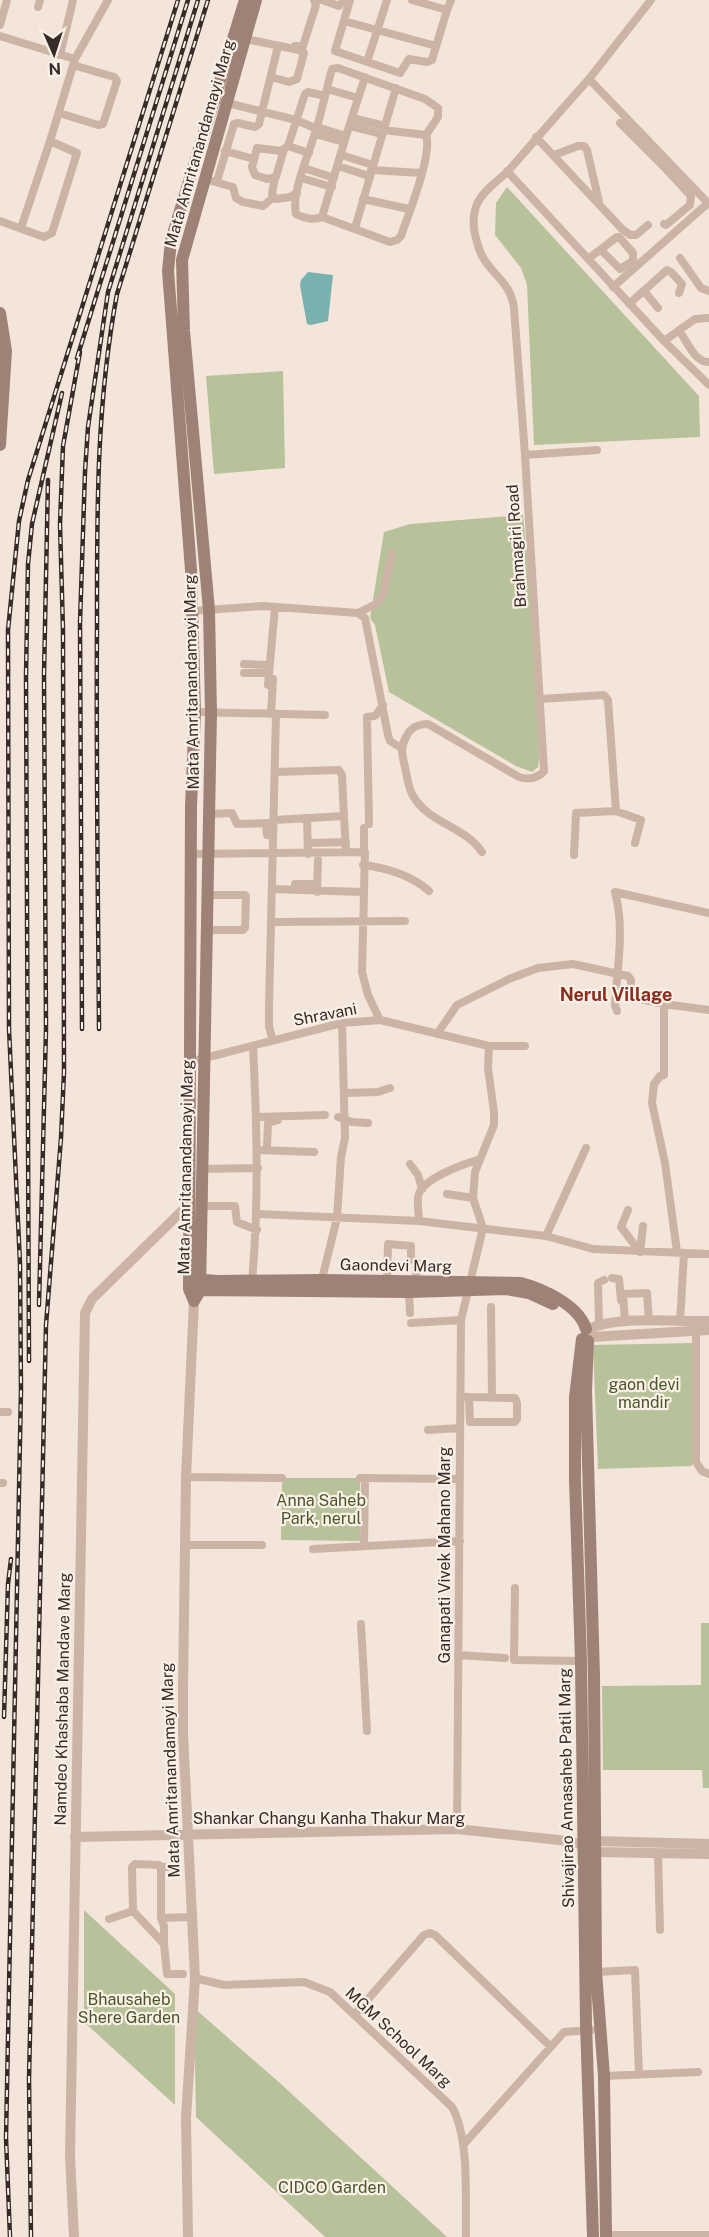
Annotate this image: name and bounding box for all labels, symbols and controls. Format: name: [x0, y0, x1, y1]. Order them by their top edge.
north arrow: [24, 24, 84, 84]
street label: Mata Amritanandamayi Marg: [161, 37, 238, 249]
text: N: [48, 59, 62, 78]
street label: Brahmagiri Road: [503, 484, 530, 608]
street label: Mata Amritanandamayi Marg: [180, 574, 203, 790]
district label: Nerul Village: [560, 984, 672, 1005]
street label: Shravani: [292, 999, 359, 1030]
street label: Mata Amritanandamayi Marg: [174, 1059, 197, 1275]
street label: Gaondevi Marg: [340, 1255, 452, 1276]
park label: gaon devi mandir: [608, 1375, 680, 1412]
street label: Ganapati Vivek Mahano Marg: [435, 1447, 454, 1663]
park label: Anna Saheb Park, nerul: [276, 1491, 366, 1528]
street label: Namdeo Khashaba Mandave Marg: [51, 1572, 74, 1826]
street label: Mata Amritanandamayi Marg: [157, 1662, 184, 1878]
street label: Shivajirao Annasaheb Patil Marg: [555, 1668, 578, 1908]
street label: Shankar Changu Kanha Thakur Marg: [193, 1809, 465, 1828]
street label: MGM School Marg: [342, 1983, 456, 2091]
park label: Bhausaheb Shere Garden: [78, 1990, 180, 2027]
park label: CIDCO Garden: [278, 2178, 386, 2197]

